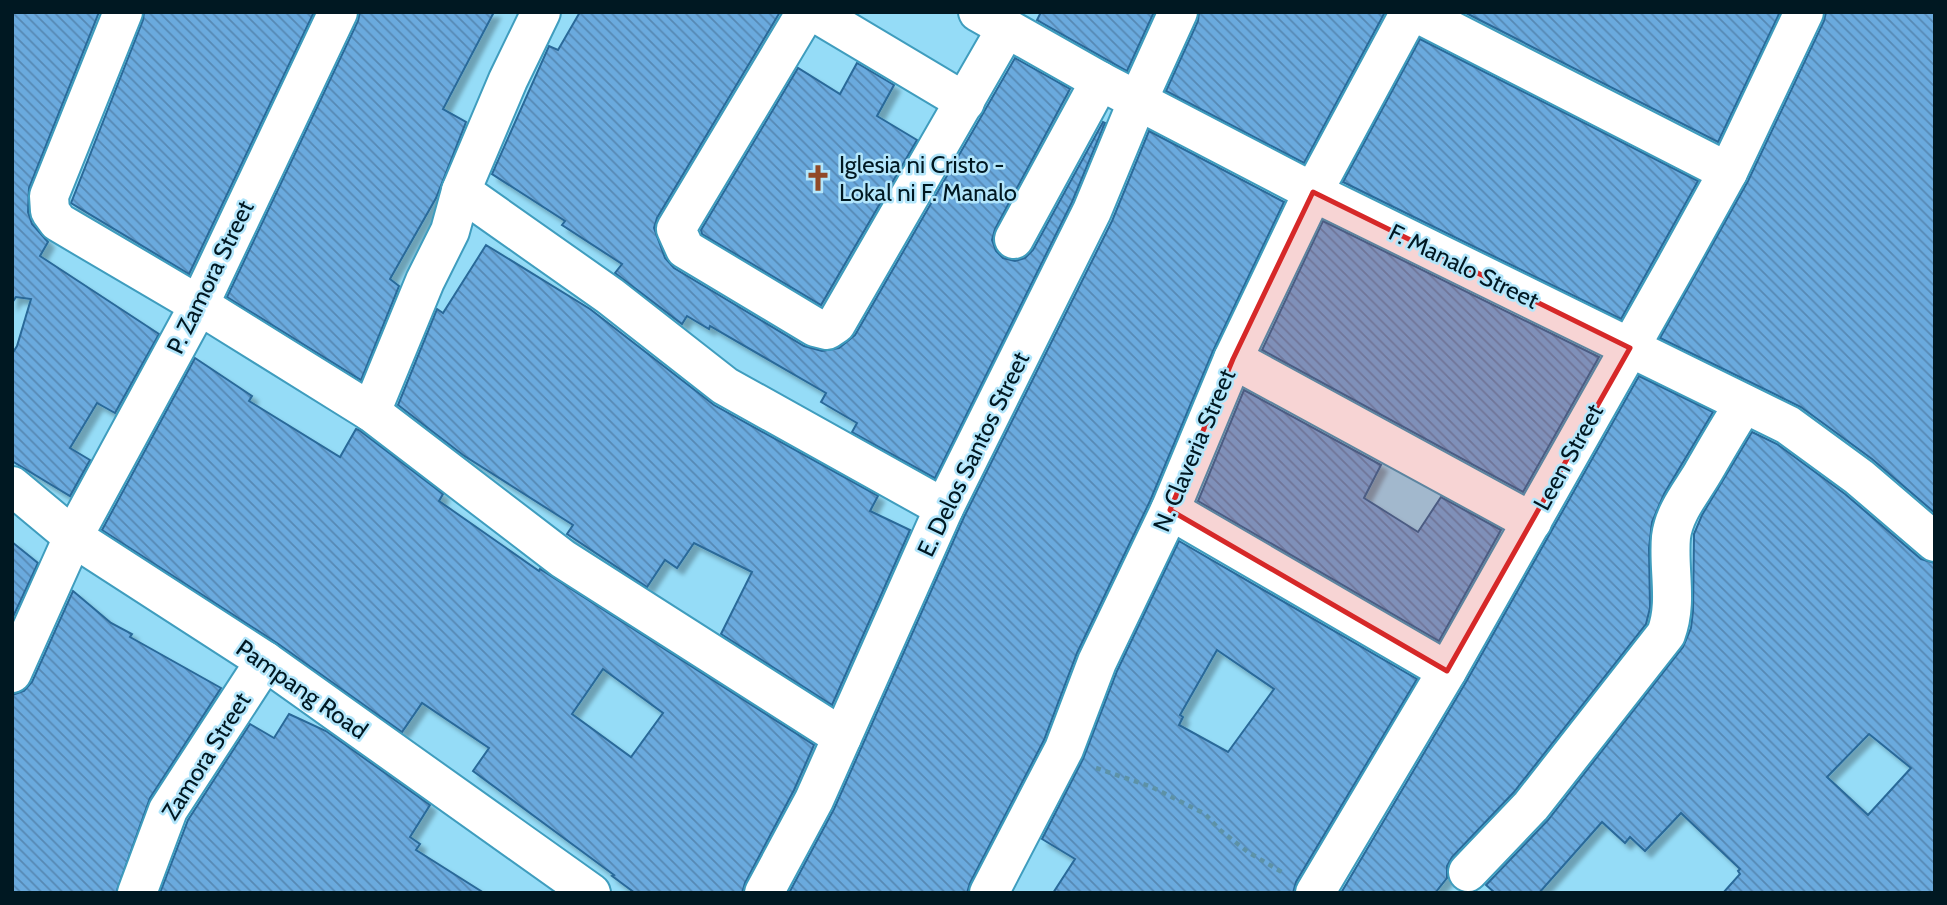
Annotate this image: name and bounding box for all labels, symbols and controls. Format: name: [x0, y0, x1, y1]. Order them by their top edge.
place label: Iglesia ni Cristo - Lokal ni F. Manalo: [839, 150, 1017, 207]
church icon: Iglesia ni Cristo - Lokal ni F. Manalo: [803, 163, 833, 193]
street label: P. Zamora Street: [160, 196, 260, 358]
street label: F. Manalo Street: [1384, 217, 1544, 315]
street label: E. Delos Santos Street: [911, 347, 1035, 561]
street label: N. Claveria Street: [1147, 364, 1241, 536]
street label: Leen Street: [1527, 399, 1609, 515]
street label: Pampang Road: [231, 633, 373, 745]
street label: Zamora Street: [155, 687, 257, 825]

